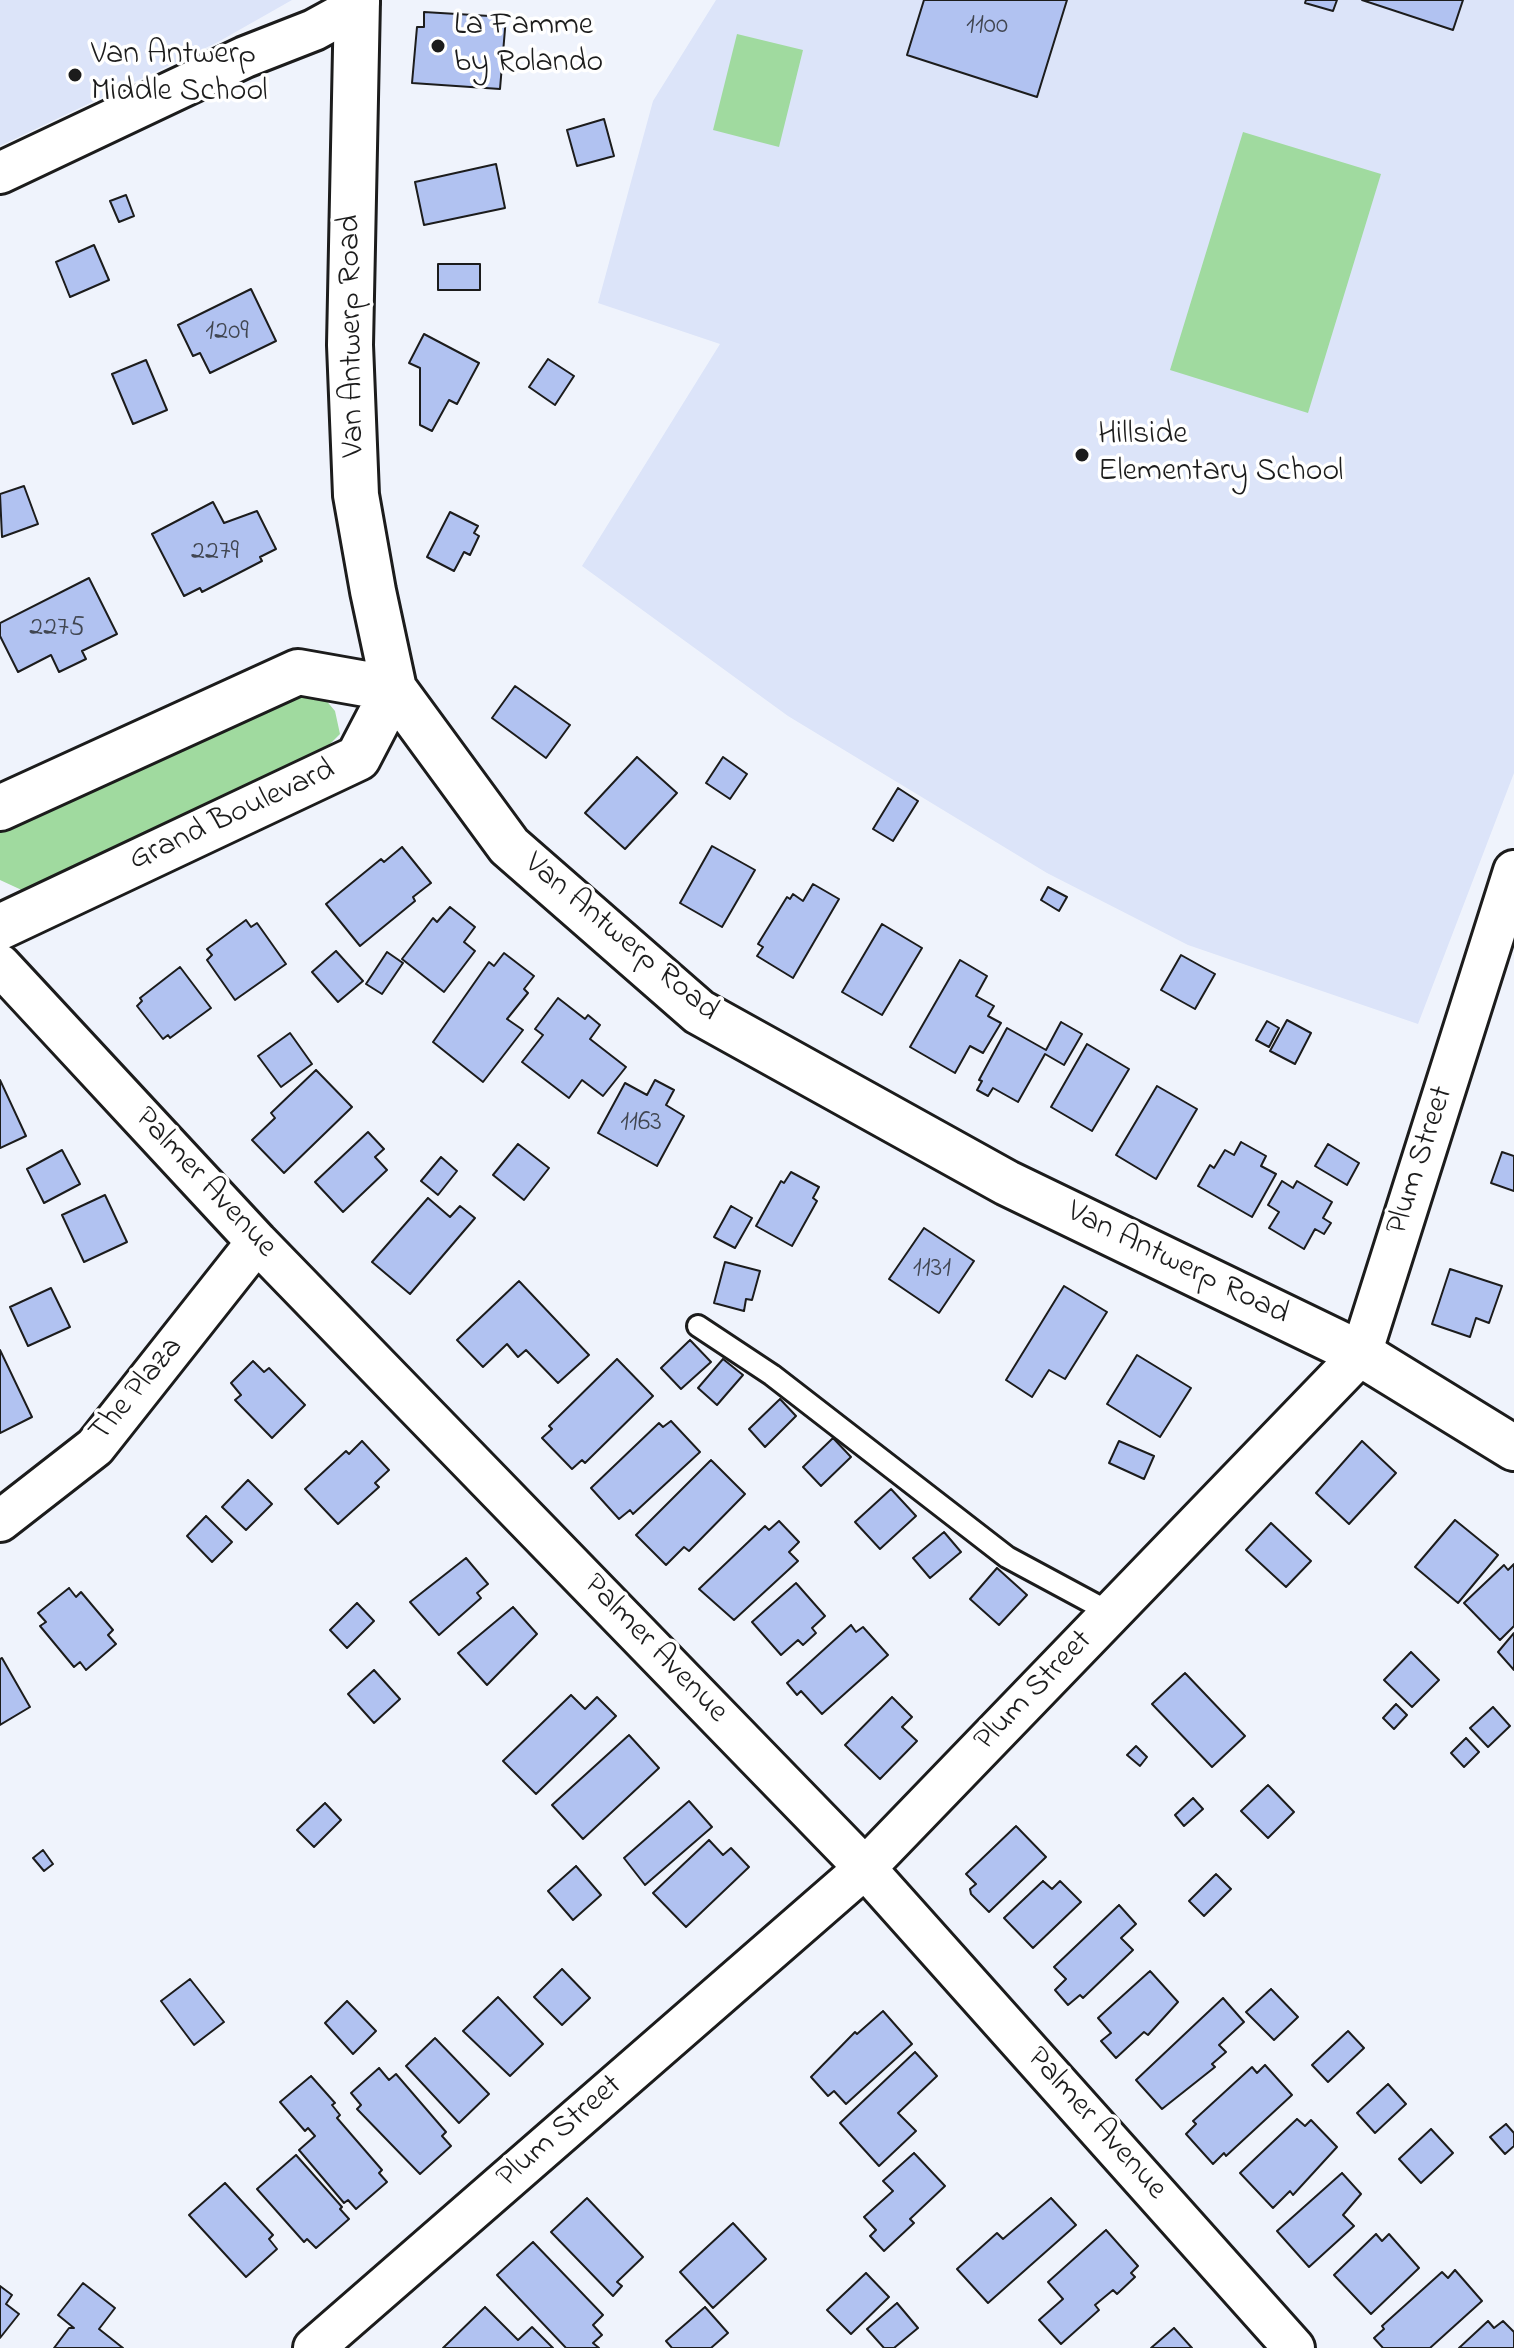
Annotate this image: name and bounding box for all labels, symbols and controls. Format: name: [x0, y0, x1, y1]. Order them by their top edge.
place label: La Famme by Rolando: [454, 9, 603, 84]
house number: 1100: [966, 10, 1008, 44]
marker: La Famme by Rolando: [429, 37, 447, 55]
place label: Van Antwerp Middle School: [91, 38, 268, 113]
marker: Van Antwerp Middle School: [66, 66, 84, 84]
street label: Van Antwerp Road: [333, 214, 375, 458]
house number: 1209: [205, 316, 249, 350]
place label: Hillside Elementary School: [1098, 418, 1343, 493]
marker: Hillside Elementary School: [1073, 446, 1091, 464]
house number: 2279: [191, 536, 239, 570]
house number: 2275: [29, 612, 85, 646]
street label: Grand Boulevard: [124, 753, 342, 881]
street label: Van Antwerp Road: [515, 846, 725, 1032]
street label: Plum Street: [1380, 1082, 1464, 1240]
street label: Palmer Avenue: [124, 1101, 284, 1267]
house number: 1163: [620, 1107, 662, 1141]
street label: Van Antwerp Road: [1060, 1195, 1294, 1335]
house number: 1131: [913, 1253, 951, 1287]
street label: The Plaza: [83, 1330, 193, 1452]
street label: Palmer Avenue: [573, 1568, 735, 1732]
street label: Plum Street: [968, 1623, 1102, 1761]
street label: Palmer Avenue: [1016, 2041, 1174, 2209]
street label: Plum Street: [490, 2068, 632, 2198]

